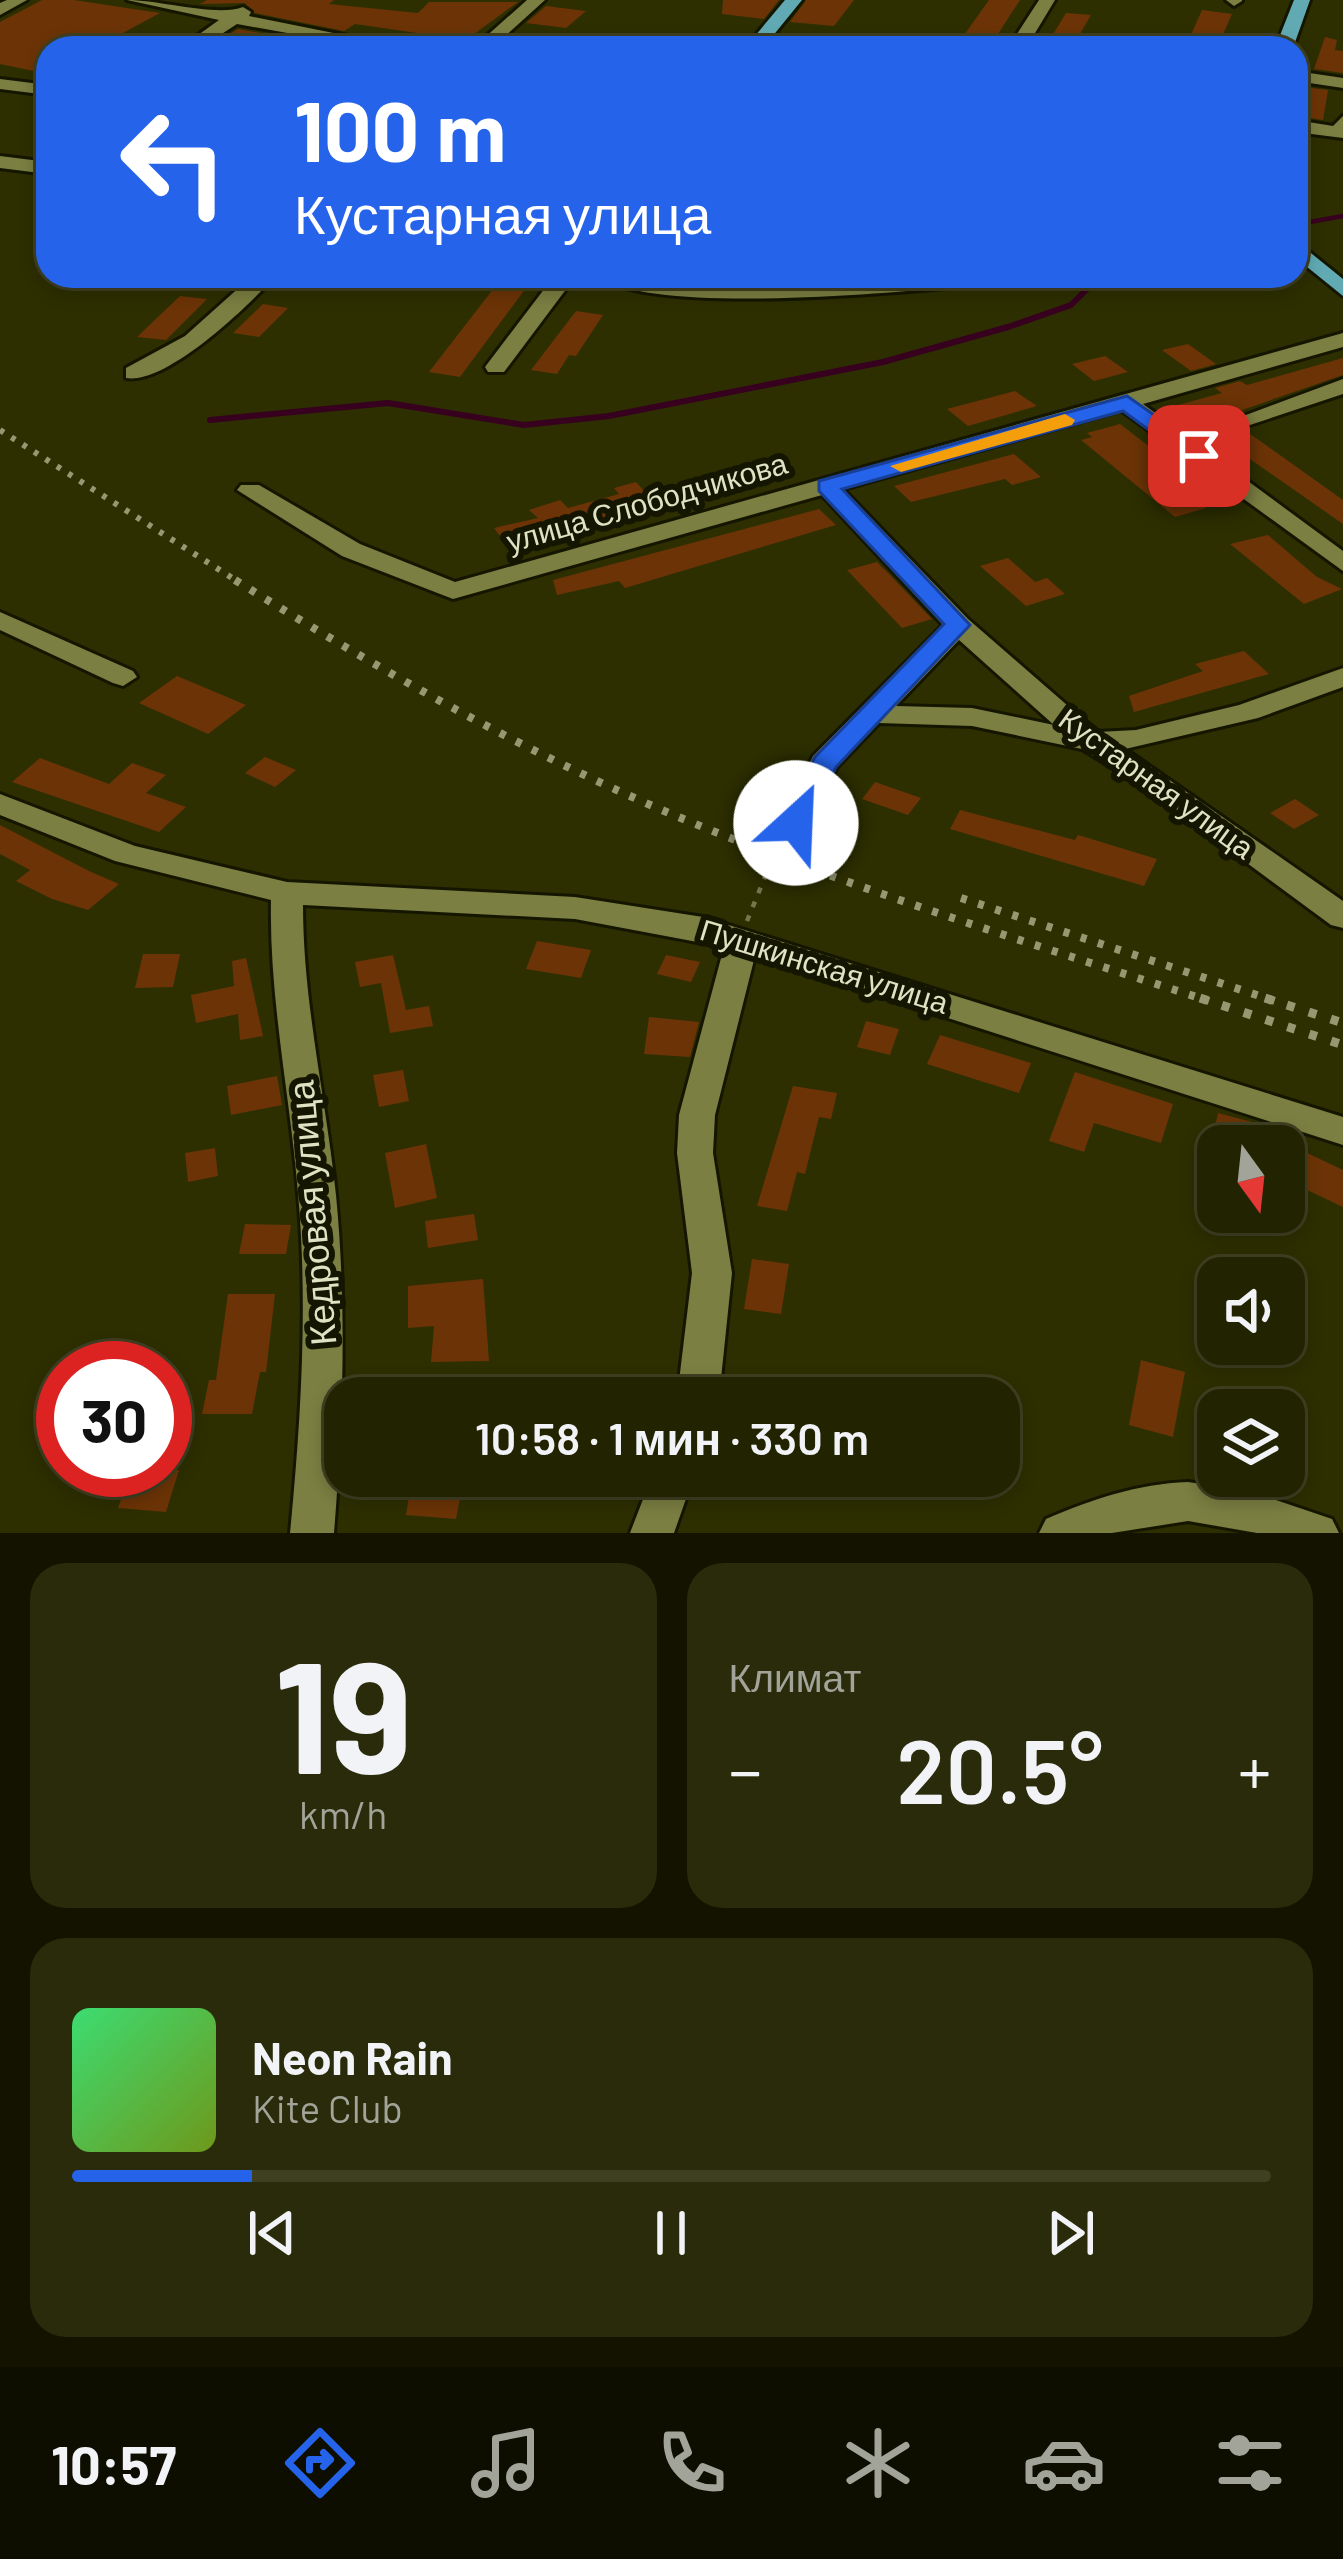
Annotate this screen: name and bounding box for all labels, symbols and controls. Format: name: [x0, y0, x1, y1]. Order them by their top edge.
text: 100 m: [294, 78, 506, 179]
icon: left: [96, 84, 252, 240]
text: Кустарная улица: [294, 180, 711, 245]
pin: [1148, 405, 1250, 507]
icon: arrive: [1166, 423, 1232, 489]
street label: улица Слободчикова: [502, 444, 791, 558]
street label: Кустарная улица: [1053, 700, 1262, 865]
position arrow: [733, 760, 859, 886]
street label: Пушкинская улица: [696, 910, 953, 1020]
street label: Кедровая улица: [277, 1078, 344, 1347]
north arrow: [1197, 1125, 1305, 1233]
map controls: [1197, 1125, 1305, 1497]
button: sound: [1197, 1257, 1305, 1365]
speed limit sign: 30: [36, 1341, 192, 1497]
button: layers: [1197, 1389, 1305, 1497]
text: 10:58 · 1 мин · 330 m: [475, 1410, 869, 1464]
text: 19: [274, 1618, 412, 1805]
text: Климат: [729, 1653, 861, 1700]
text: 20.5°: [896, 1714, 1103, 1822]
text: −: [729, 1729, 762, 1808]
text: +: [1238, 1729, 1271, 1808]
text: km/h: [299, 1790, 387, 1837]
text: Neon Rain: [252, 2030, 453, 2084]
text: Kite Club: [252, 2084, 403, 2131]
icon: previous: [239, 2200, 305, 2266]
icon: pause: [638, 2200, 704, 2266]
icon: next: [1038, 2200, 1104, 2266]
icon: directions: [278, 2421, 362, 2505]
icon: music: [464, 2421, 548, 2505]
icon: phone: [650, 2421, 734, 2505]
icon: climate: [836, 2421, 920, 2505]
icon: car: [1022, 2421, 1106, 2505]
icon: filters: [1208, 2421, 1292, 2505]
text: 10:57: [51, 2431, 176, 2496]

